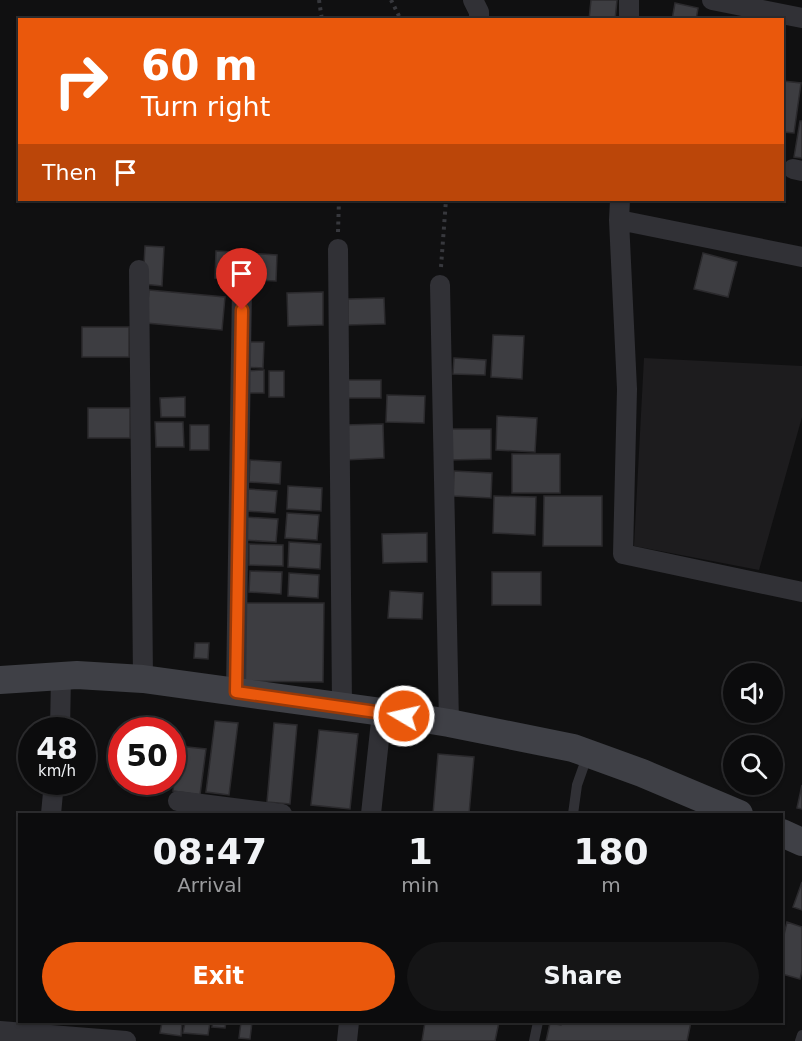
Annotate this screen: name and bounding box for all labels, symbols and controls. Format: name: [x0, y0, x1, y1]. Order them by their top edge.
text: 60 m: [141, 41, 258, 90]
icon: right: [42, 42, 120, 120]
text: Turn right: [141, 91, 270, 122]
icon: arrive: [109, 156, 142, 189]
text: Then: [42, 160, 97, 185]
pin: [216, 248, 267, 310]
icon: arrive: [225, 257, 258, 290]
map controls: [723, 663, 783, 795]
button: sound: [723, 663, 783, 723]
position arrow: [372, 684, 436, 748]
speed limit sign: 50: [108, 717, 186, 795]
text: 48: [36, 731, 78, 766]
button: search: [723, 735, 783, 795]
text: km/h: [38, 762, 76, 780]
text: 08:47: [152, 831, 267, 872]
text: 1: [408, 831, 433, 872]
text: 180: [573, 831, 649, 872]
text: Arrival: [177, 873, 242, 897]
text: min: [401, 873, 439, 897]
text: m: [601, 873, 621, 897]
button: Exit: [42, 942, 395, 1011]
button: Share: [407, 942, 759, 1011]

